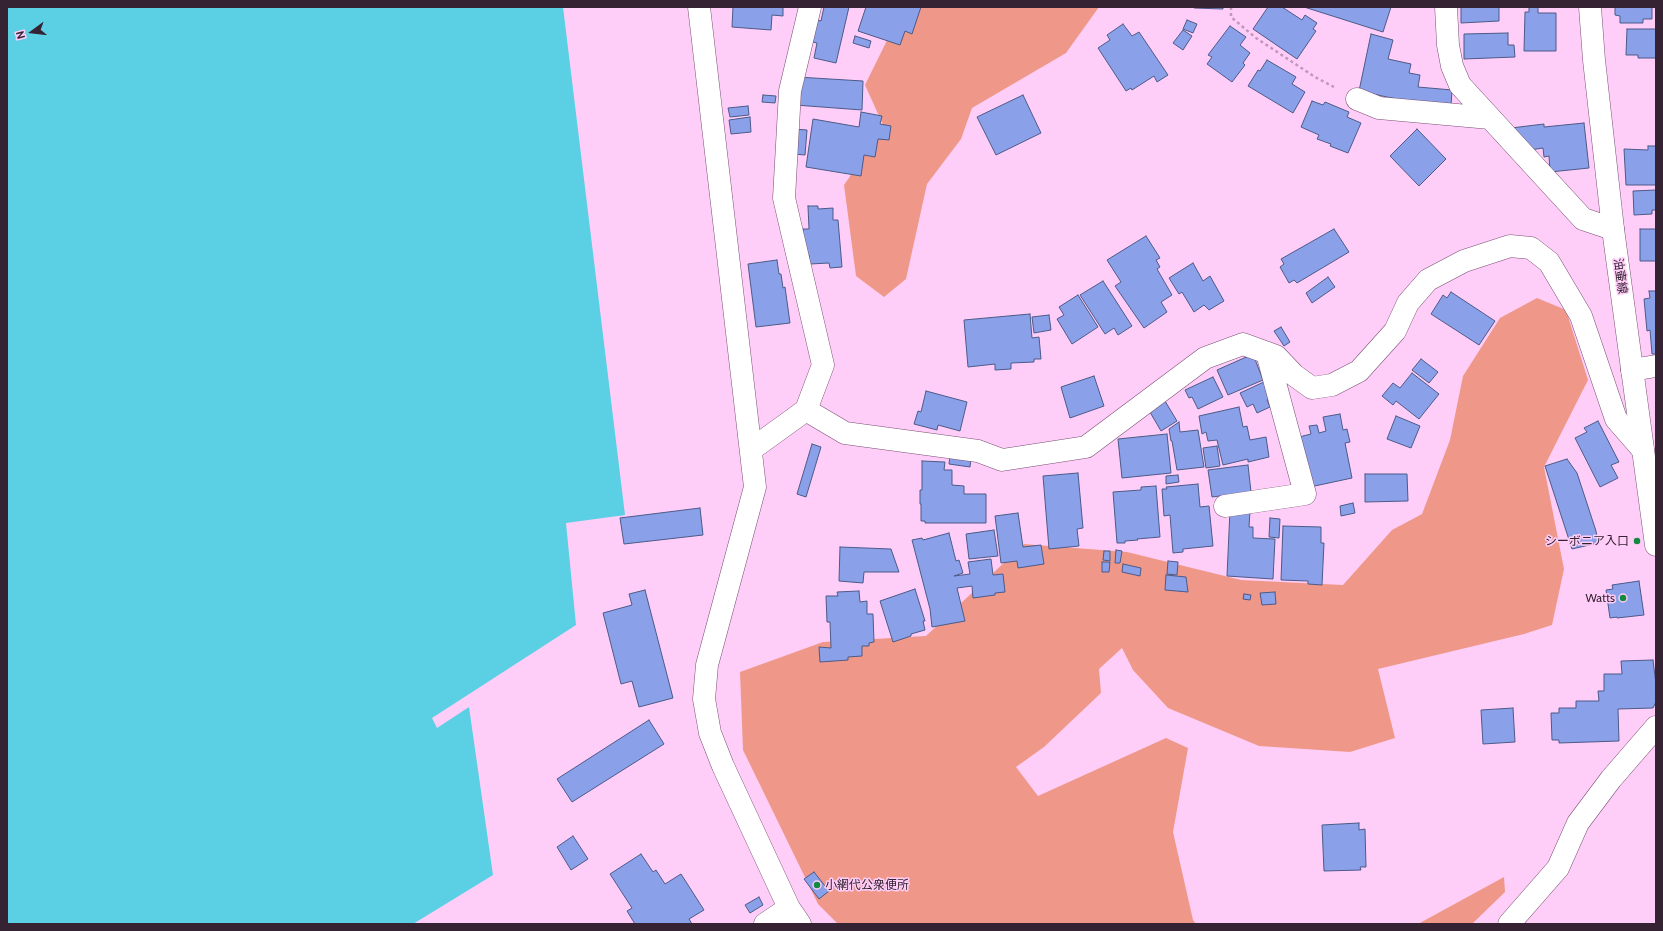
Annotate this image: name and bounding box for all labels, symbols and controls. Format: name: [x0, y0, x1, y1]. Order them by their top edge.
north arrow: [12, 12, 52, 52]
text: N: [13, 30, 28, 41]
street label: 油壷線: [1610, 257, 1630, 295]
place label: シーボニア入口: [1545, 534, 1629, 548]
marker: シーボニア入口: [1632, 536, 1642, 546]
place label: Watts: [1585, 591, 1615, 605]
marker: Watts: [1618, 593, 1628, 603]
place label: 小網代公衆便所: [825, 878, 909, 892]
marker: 小網代公衆便所: [812, 880, 822, 890]

